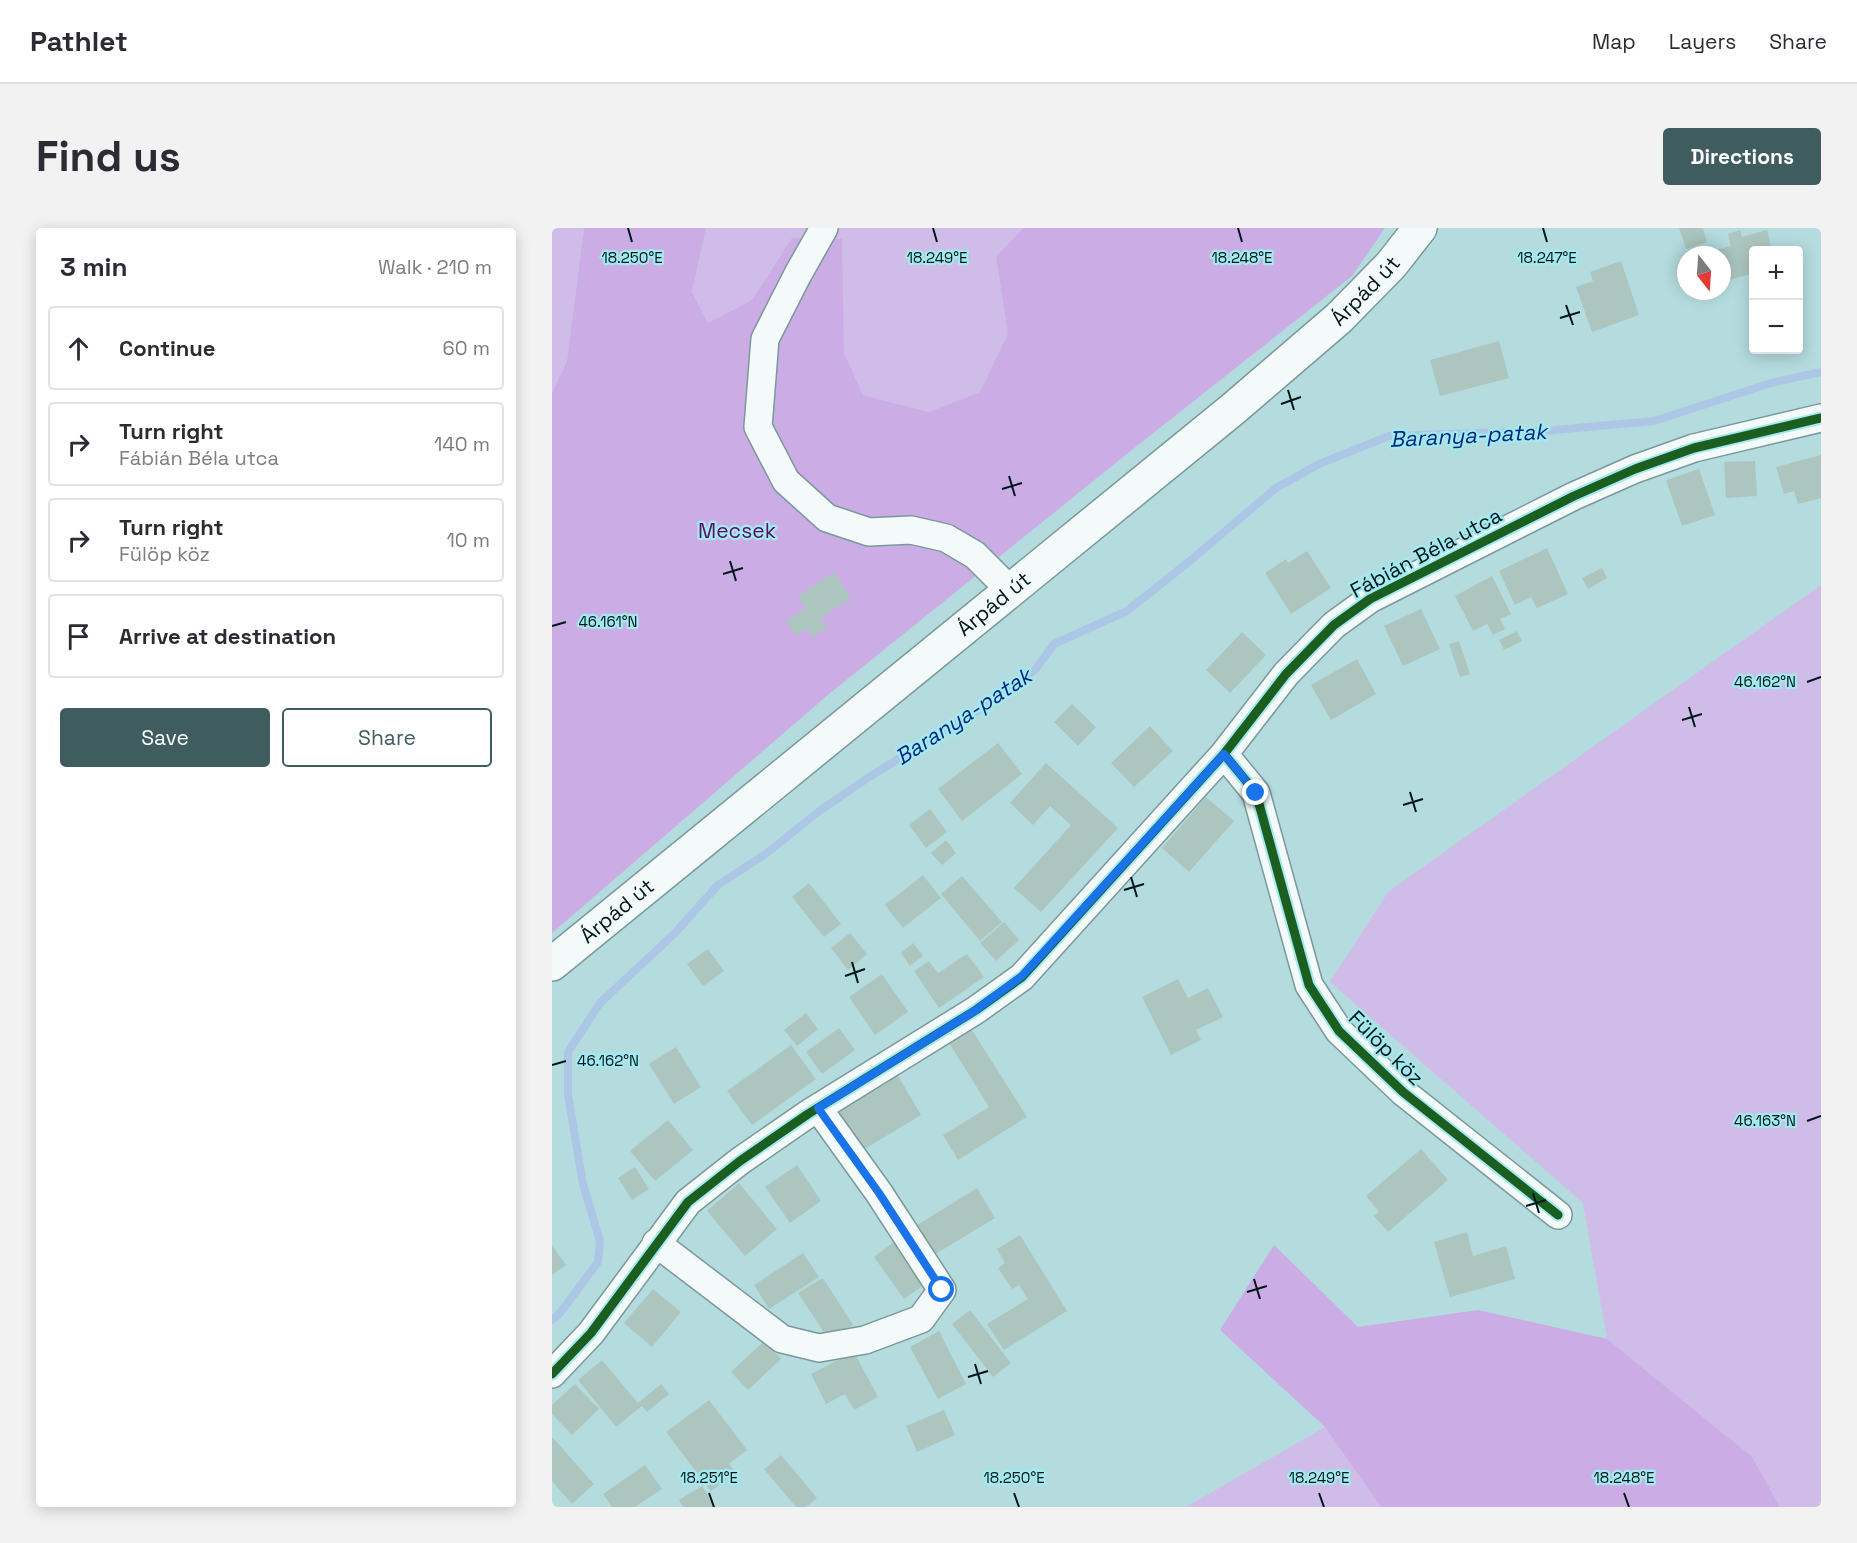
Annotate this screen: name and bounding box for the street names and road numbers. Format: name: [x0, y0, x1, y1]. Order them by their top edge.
street label: Árpád út: [1325, 250, 1406, 332]
street label: Fábián Béla utca: [1345, 501, 1506, 604]
street label: Árpád út: [951, 565, 1036, 642]
street label: Árpád út: [574, 872, 659, 949]
street label: Fülöp köz: [1343, 1004, 1430, 1091]

